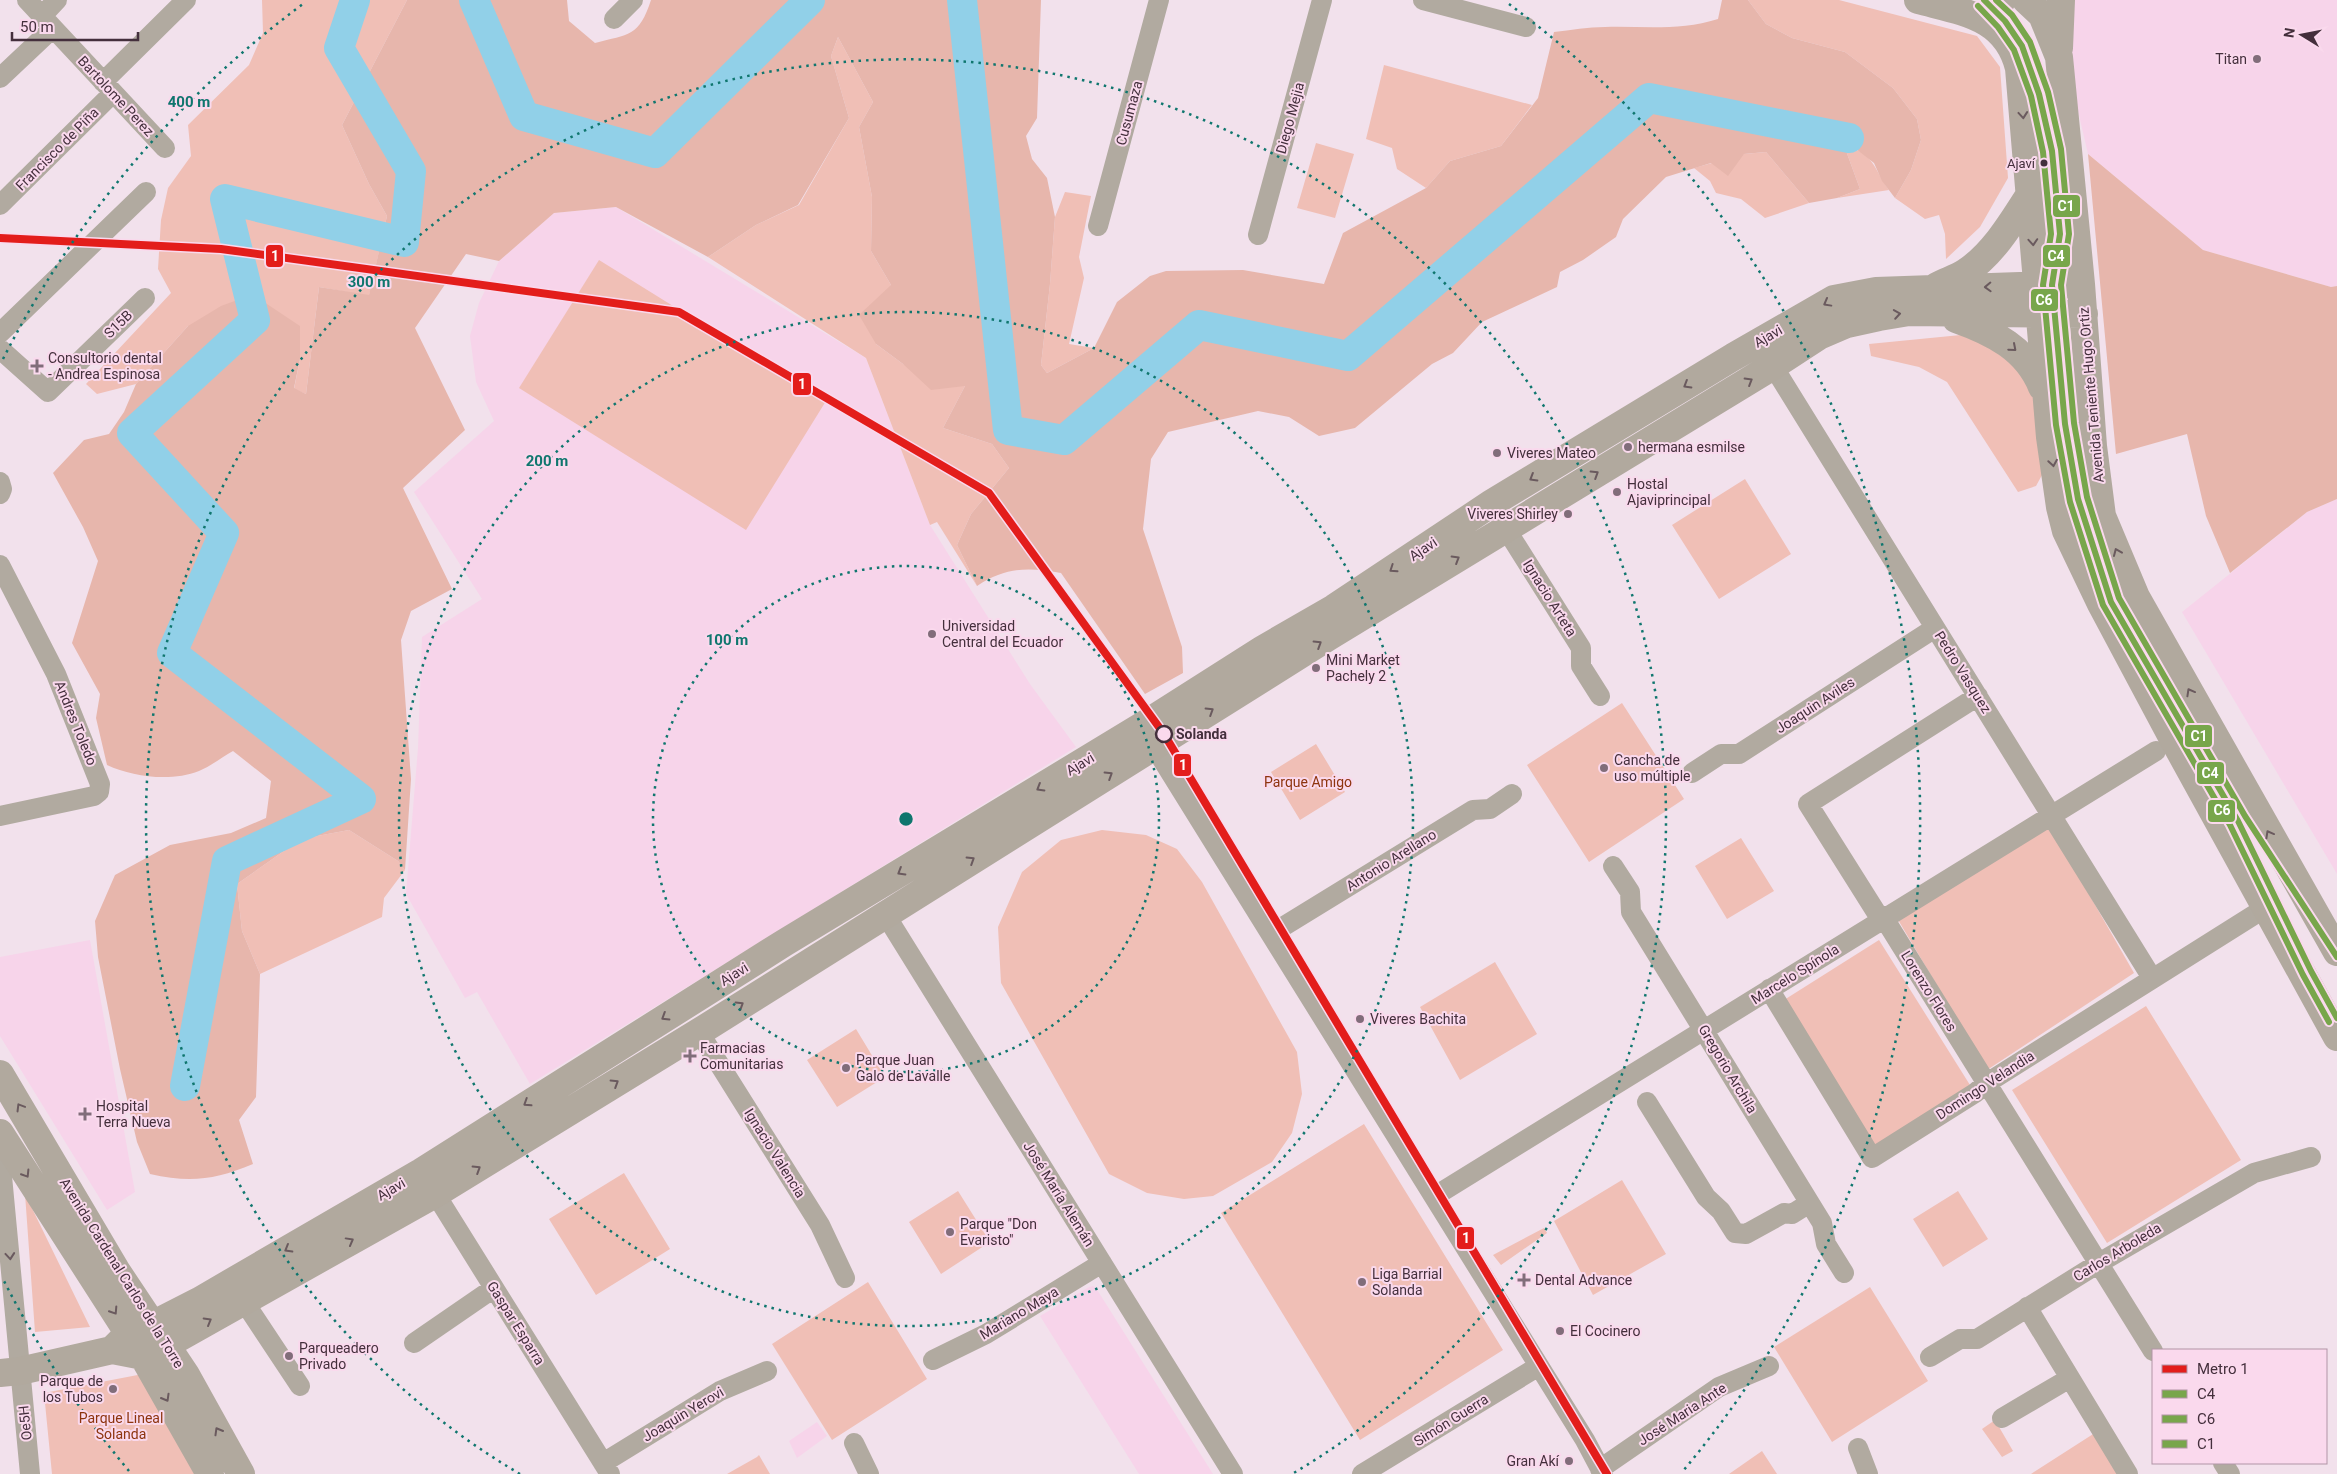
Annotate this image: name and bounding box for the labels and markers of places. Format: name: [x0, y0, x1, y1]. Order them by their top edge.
place label: Titan: [2215, 51, 2247, 67]
marker: Titan: [2251, 53, 2263, 65]
place label: Ajaví: [2007, 156, 2036, 171]
marker: Ajaví: [2039, 158, 2049, 168]
place label: Consultorio dental - Andrea Espinosa: [48, 350, 162, 382]
marker: Consultorio dental - Andrea Espinosa: [30, 359, 44, 373]
place label: hermana esmilse: [1638, 439, 1745, 455]
marker: hermana esmilse: [1622, 441, 1634, 453]
place label: Viveres Mateo: [1507, 445, 1596, 461]
marker: Viveres Mateo: [1491, 447, 1503, 459]
place label: Hostal Ajaviprincipal: [1627, 476, 1711, 508]
marker: Hostal Ajaviprincipal: [1611, 486, 1623, 498]
place label: Viveres Shirley: [1467, 506, 1558, 522]
marker: Viveres Shirley: [1562, 508, 1574, 520]
place label: Universidad Central del Ecuador: [942, 618, 1063, 650]
marker: Universidad Central del Ecuador: [926, 628, 938, 640]
place label: Mini Market Pachely 2: [1326, 652, 1400, 684]
marker: Mini Market Pachely 2: [1310, 662, 1322, 674]
marker: Solanda: [1155, 725, 1173, 743]
place label: Solanda: [1176, 726, 1227, 742]
place label: Cancha de uso múltiple: [1614, 752, 1690, 784]
marker: Cancha de uso múltiple: [1598, 762, 1610, 774]
centre of rings: [897, 810, 915, 828]
place label: Viveres Bachita: [1370, 1011, 1466, 1027]
marker: Viveres Bachita: [1354, 1013, 1366, 1025]
place label: Farmacias Comunitarias: [700, 1040, 783, 1072]
marker: Farmacias Comunitarias: [684, 1050, 696, 1062]
place label: Parque Juan Galo de Lavalle: [856, 1052, 950, 1084]
marker: Parque Juan Galo de Lavalle: [840, 1062, 852, 1074]
place label: Hospital Terra Nueva: [96, 1098, 171, 1130]
marker: Hospital Terra Nueva: [78, 1107, 92, 1121]
place label: Parque "Don Evaristo": [960, 1216, 1037, 1248]
marker: Parque "Don Evaristo": [944, 1226, 956, 1238]
place label: Liga Barrial Solanda: [1372, 1266, 1442, 1298]
place label: Dental Advance: [1535, 1272, 1632, 1288]
marker: Dental Advance: [1517, 1273, 1531, 1287]
marker: Liga Barrial Solanda: [1356, 1276, 1368, 1288]
place label: El Cocinero: [1570, 1323, 1640, 1339]
marker: El Cocinero: [1554, 1325, 1566, 1337]
place label: Parqueadero Privado: [299, 1340, 379, 1372]
marker: Parqueadero Privado: [283, 1350, 295, 1362]
place label: Parque de los Tubos: [40, 1373, 103, 1405]
marker: Parque de los Tubos: [107, 1383, 119, 1395]
place label: Gran Akí: [1506, 1453, 1560, 1469]
marker: Gran Akí: [1563, 1455, 1575, 1467]

